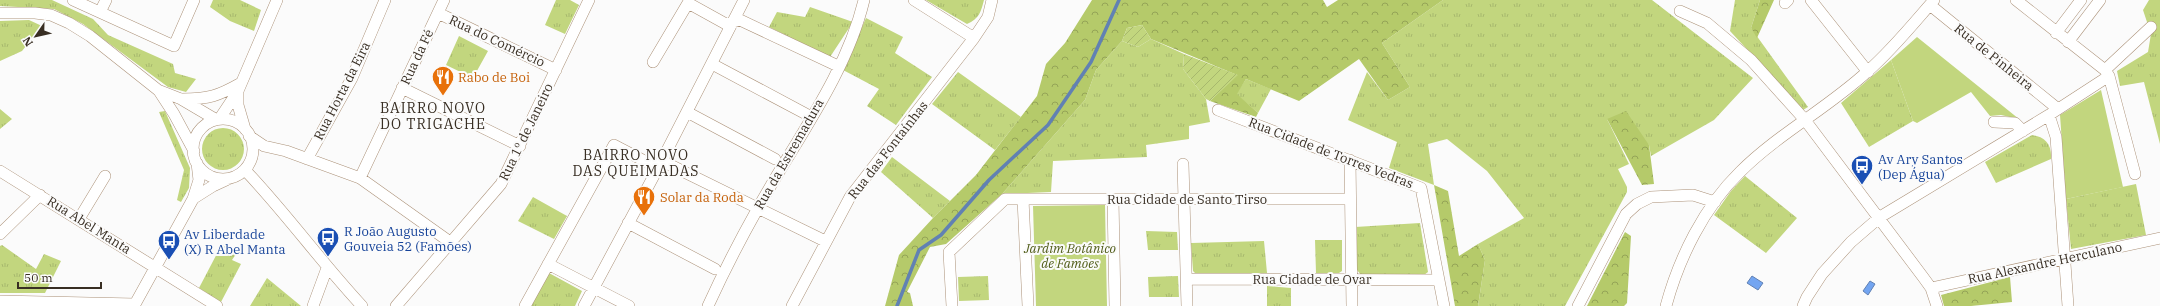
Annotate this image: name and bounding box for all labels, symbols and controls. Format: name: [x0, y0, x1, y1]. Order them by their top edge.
street label: Rua do Comércio: [446, 11, 548, 71]
north arrow: [16, 16, 56, 56]
street label: Rua de Pinheira: [1951, 20, 2037, 94]
street label: Rua da Fé: [397, 26, 437, 88]
text: N: [19, 34, 36, 49]
street label: Rua Horta da Eira: [310, 39, 374, 143]
restaurant icon: Rabo de Boi: [430, 64, 456, 97]
place label: Rabo de Boi: [458, 69, 530, 86]
street label: Rua 1º de Janeiro: [495, 81, 557, 183]
street label: Rua da Estremadura: [750, 96, 828, 212]
street label: Rua das Fontaínhas: [844, 97, 932, 203]
district label: BAIRRO NOVO DO TRIGACHE: [380, 99, 486, 133]
street label: Rua Cidade de Torres Vedras: [1246, 114, 1416, 192]
district label: BAIRRO NOVO DAS QUEIMADAS: [573, 146, 699, 180]
place label: Av Ary Santos (Dep Água): [1878, 151, 1963, 183]
bus stop icon: Av Ary Santos (Dep Água): [1849, 153, 1875, 186]
restaurant icon: Solar da Roda: [631, 184, 657, 217]
place label: Solar da Roda: [660, 189, 744, 206]
street label: Rua Cidade de Santo Tirso: [1107, 191, 1267, 208]
street label: Rua Abel Manta: [44, 192, 134, 258]
place label: R João Augusto Gouveia 52 (Famões): [344, 223, 472, 255]
bus stop icon: R João Augusto Gouveia 52 (Famões): [315, 225, 341, 258]
place label: Av Liberdade (X) R Abel Manta: [184, 226, 286, 258]
bus stop icon: Av Liberdade (X) R Abel Manta: [156, 228, 182, 261]
street label: Rua Alexandre Herculano: [1966, 238, 2124, 288]
park label: Jardim Botânico de Famões: [1023, 240, 1116, 272]
scale bar: [18, 264, 101, 290]
text: 50 m: [24, 270, 53, 285]
street label: Rua Cidade de Ovar: [1252, 271, 1372, 288]

